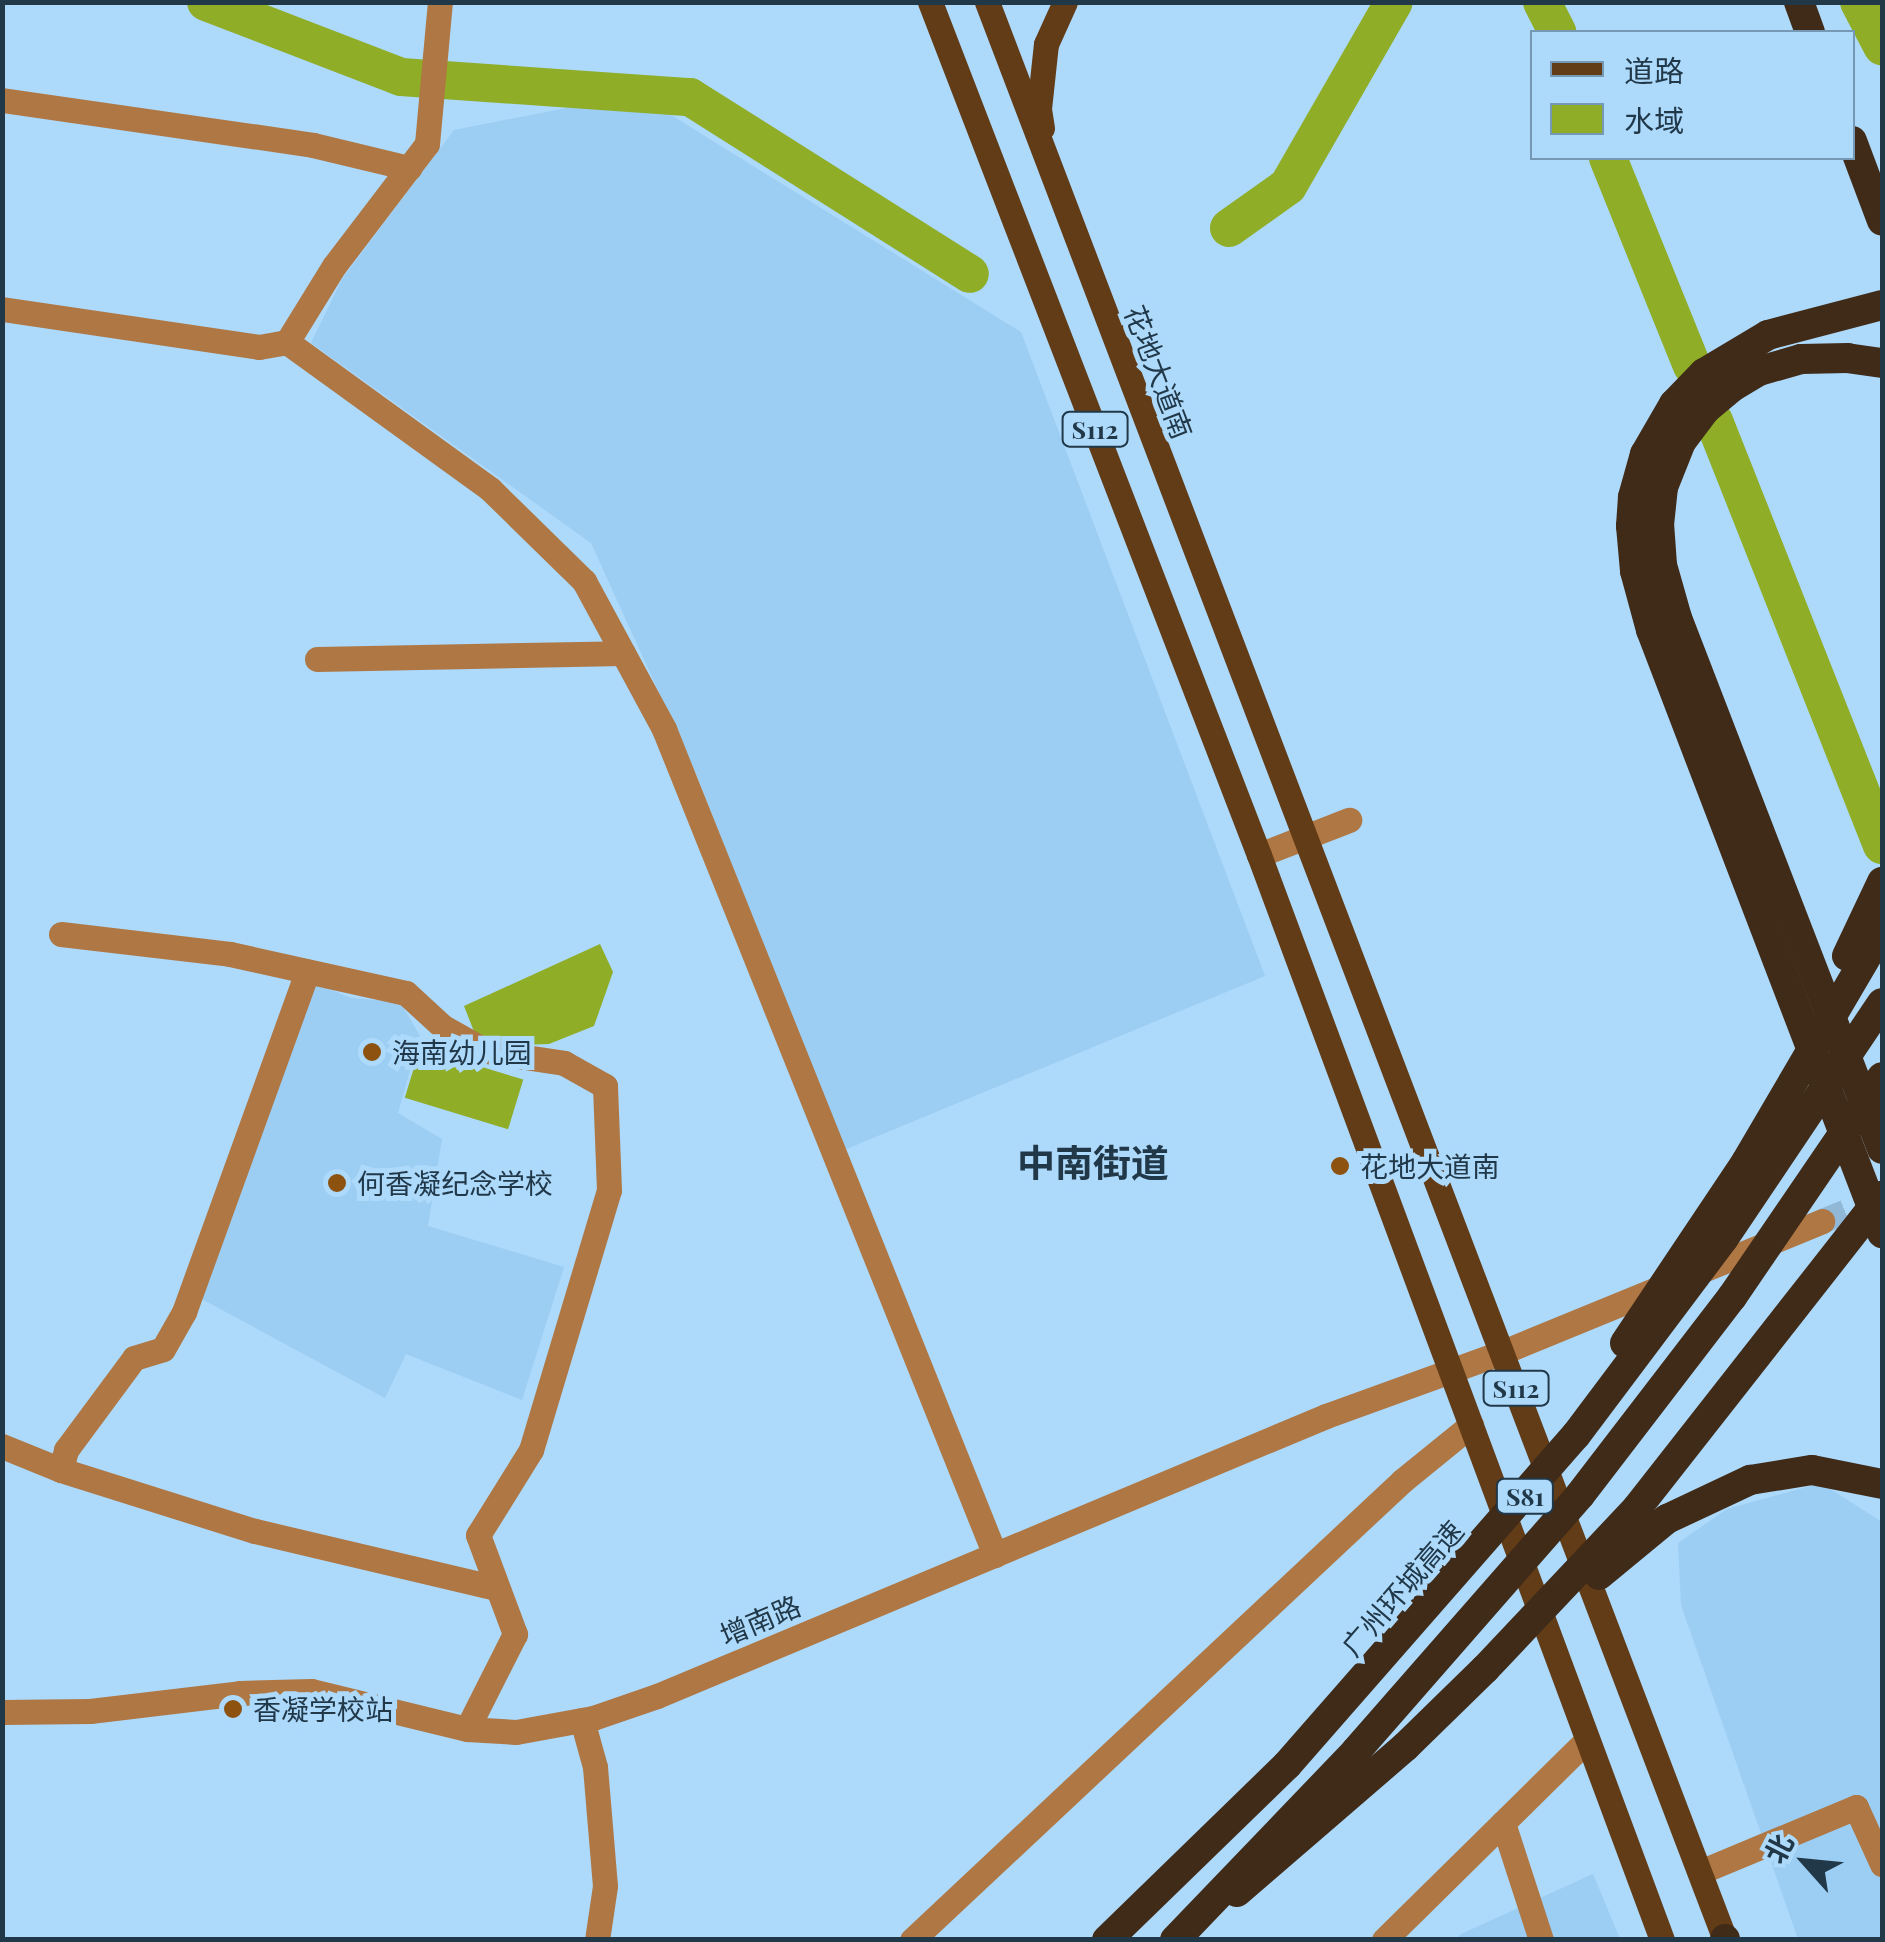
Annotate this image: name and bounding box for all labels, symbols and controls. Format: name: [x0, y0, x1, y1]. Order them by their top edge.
legend: [1530, 30, 1855, 160]
text: 道路: [1624, 50, 1684, 90]
text: 水域: [1624, 100, 1684, 140]
street label: 花地大道南: [1118, 301, 1200, 443]
road number: S112: [1060, 409, 1130, 449]
place label: 海南幼儿园: [392, 1035, 532, 1069]
marker: 海南幼儿园: [361, 1041, 383, 1063]
district label: 中南街道: [1017, 1139, 1169, 1185]
place label: 花地大道南: [1360, 1149, 1500, 1183]
marker: 花地大道南: [1329, 1155, 1351, 1177]
place label: 何香凝纪念学校: [357, 1166, 553, 1200]
marker: 何香凝纪念学校: [326, 1172, 348, 1194]
road number: S112: [1481, 1368, 1551, 1408]
road number: S81: [1495, 1476, 1555, 1516]
street label: 广州环城高速: [1334, 1514, 1470, 1662]
street label: 增南路: [715, 1588, 805, 1652]
place label: 香凝学校站: [253, 1692, 393, 1726]
marker: 香凝学校站: [222, 1698, 244, 1720]
north arrow: [1755, 1812, 1855, 1912]
text: 北: [1755, 1827, 1801, 1869]

